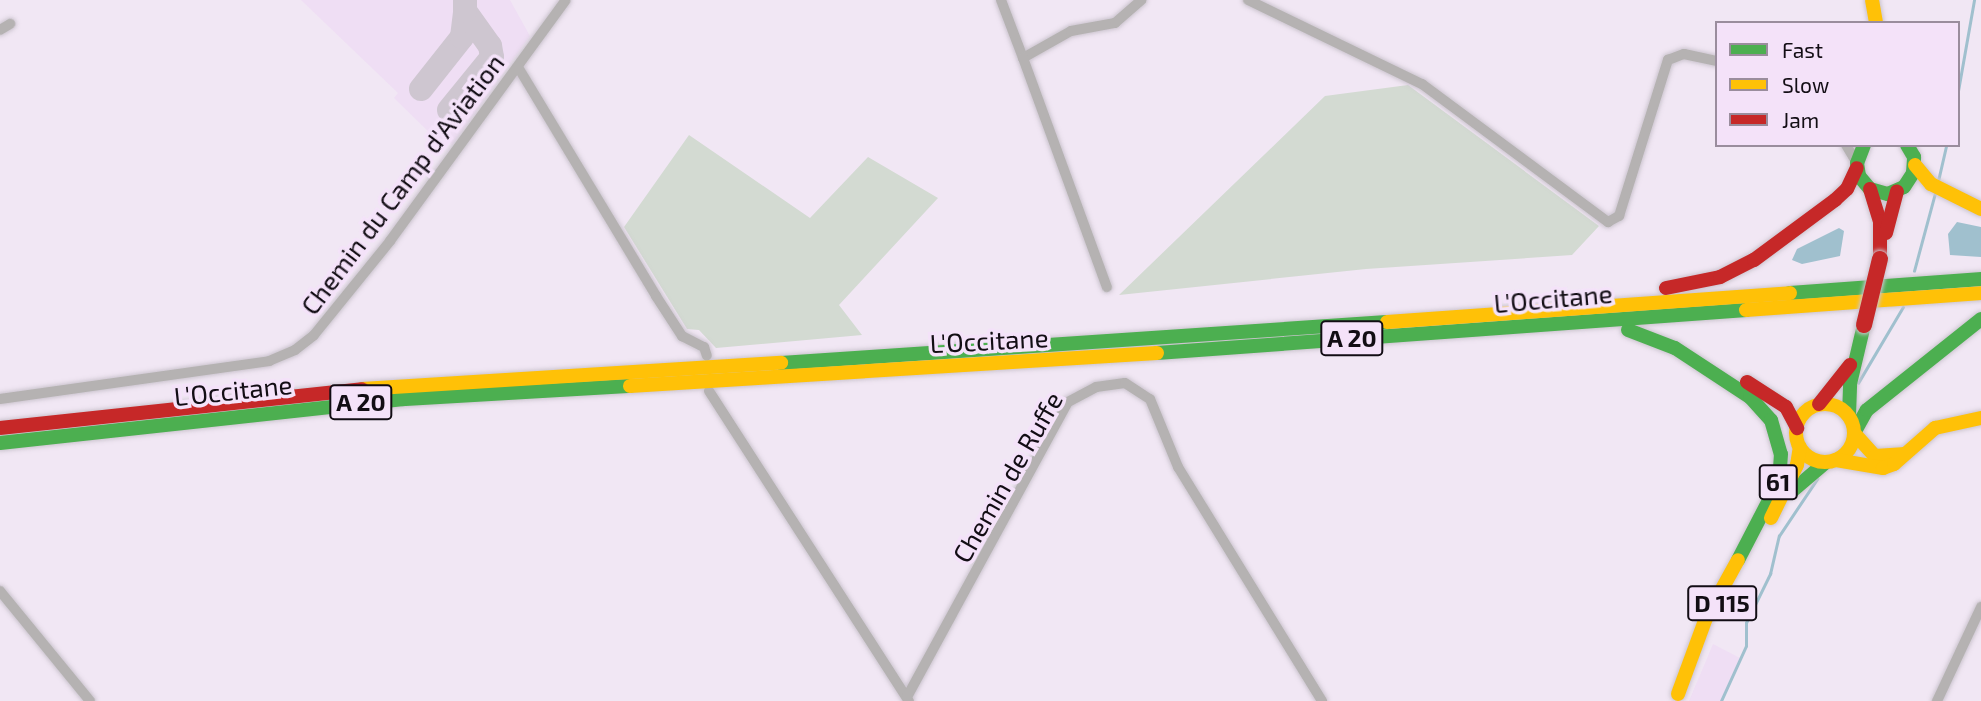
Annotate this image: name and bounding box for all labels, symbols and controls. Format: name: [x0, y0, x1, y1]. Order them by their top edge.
legend: [1715, 21, 1960, 147]
text: Fast: [1782, 37, 1823, 62]
street label: Chemin du Camp d'Aviation: [294, 48, 510, 320]
text: Slow: [1782, 72, 1829, 97]
text: Jam: [1782, 107, 1819, 132]
street label: L'Occitane: [1492, 277, 1614, 319]
road number: A 20: [1319, 318, 1385, 358]
street label: L'Occitane: [929, 321, 1049, 359]
street label: L'Occitane: [172, 368, 294, 412]
road number: A 20: [328, 382, 394, 422]
street label: Chemin de Ruffe: [946, 386, 1068, 568]
road number: 61: [1757, 462, 1799, 503]
road number: D 115: [1687, 582, 1757, 624]

